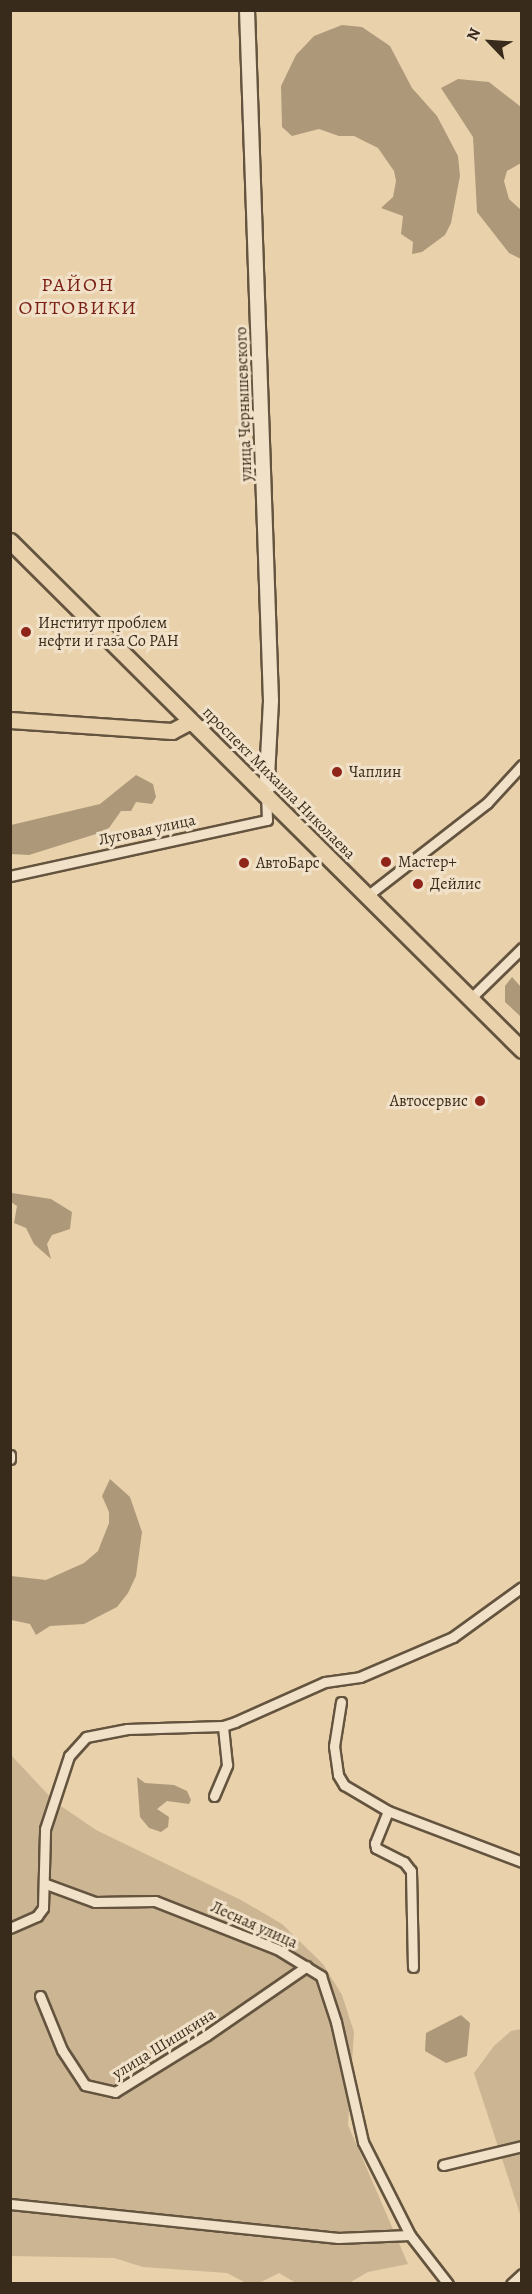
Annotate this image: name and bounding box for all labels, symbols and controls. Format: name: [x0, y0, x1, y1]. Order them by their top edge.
north arrow: [460, 12, 520, 72]
text: N: [461, 24, 486, 44]
district label: РАЙОН ОПТОВИКИ: [19, 273, 137, 320]
street label: улица Чернышевского: [232, 326, 256, 482]
place label: Институт проблем нефти и газа Со РАН: [38, 613, 179, 651]
marker: Институт проблем нефти и газа Со РАН: [19, 625, 33, 639]
street label: проспект Михаила Николаева: [199, 703, 359, 863]
place label: Чаплин: [349, 762, 401, 782]
marker: Чаплин: [330, 765, 344, 779]
street label: Луговая улица: [97, 810, 197, 850]
place label: Мастер+: [398, 852, 457, 872]
place label: АвтоБарс: [256, 853, 320, 873]
marker: Мастер+: [379, 855, 393, 869]
marker: АвтоБарс: [237, 856, 251, 870]
place label: Дейлис: [430, 874, 481, 894]
marker: Дейлис: [411, 877, 425, 891]
place label: Автосервис: [390, 1091, 468, 1111]
marker: Автосервис: [473, 1094, 487, 1108]
street label: Лесная улица: [208, 1897, 300, 1953]
street label: улица Шишкина: [109, 2005, 219, 2083]

